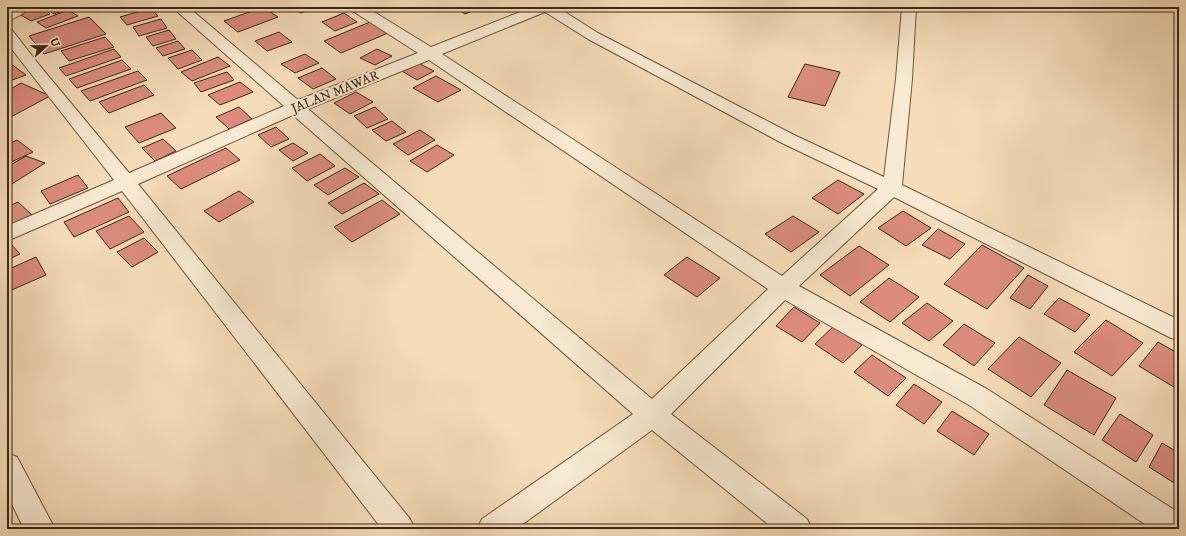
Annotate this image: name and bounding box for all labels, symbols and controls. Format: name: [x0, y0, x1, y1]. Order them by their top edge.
north arrow: [26, 26, 66, 66]
text: U: [46, 36, 63, 50]
street label: JALAN MAWAR: [288, 67, 381, 117]

